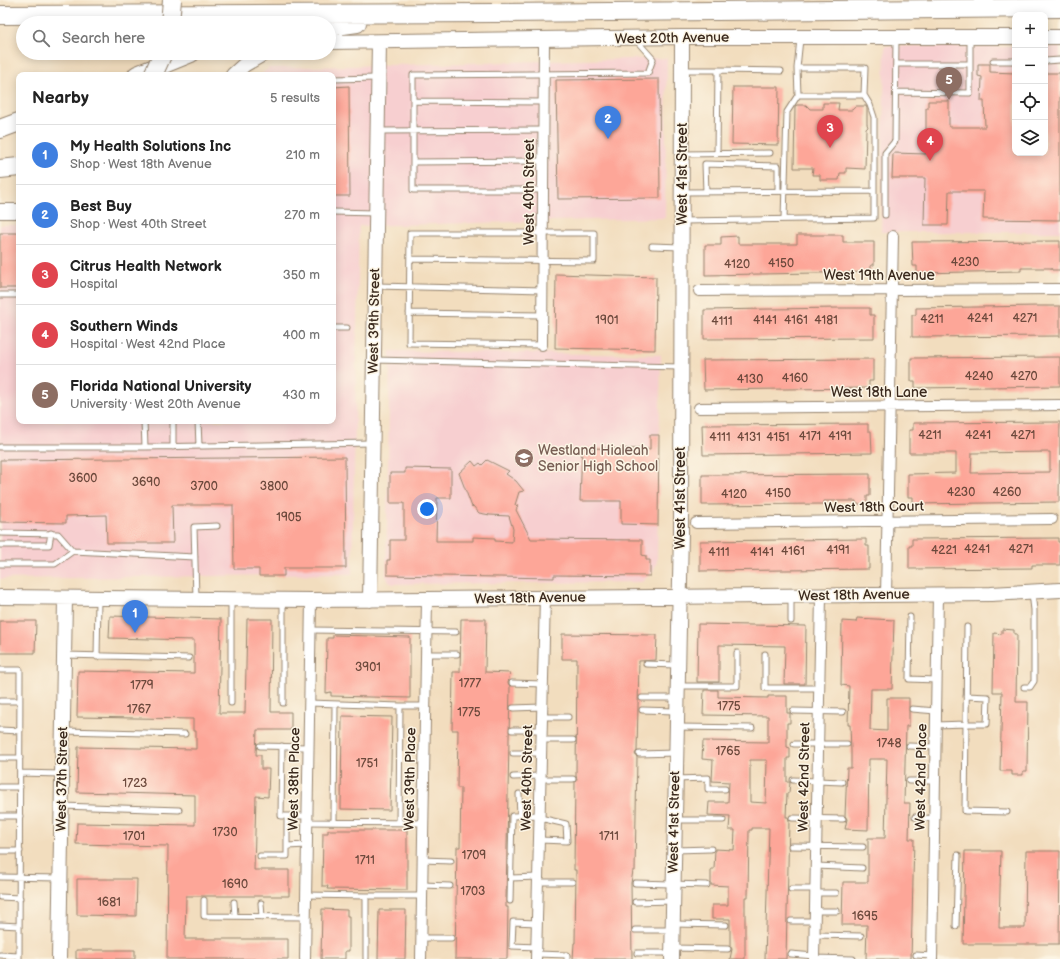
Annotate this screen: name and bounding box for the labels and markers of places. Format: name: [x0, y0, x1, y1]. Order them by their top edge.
pin: 5: [936, 67, 962, 100]
pin: 2: [595, 106, 621, 139]
pin: 3: [817, 115, 843, 148]
pin: 4: [917, 128, 943, 161]
place label: Westland Hialeah Senior High School: [538, 442, 658, 475]
school or university icon: Westland Hialeah Senior High School: [513, 447, 535, 469]
pin: 1: [122, 600, 148, 633]

